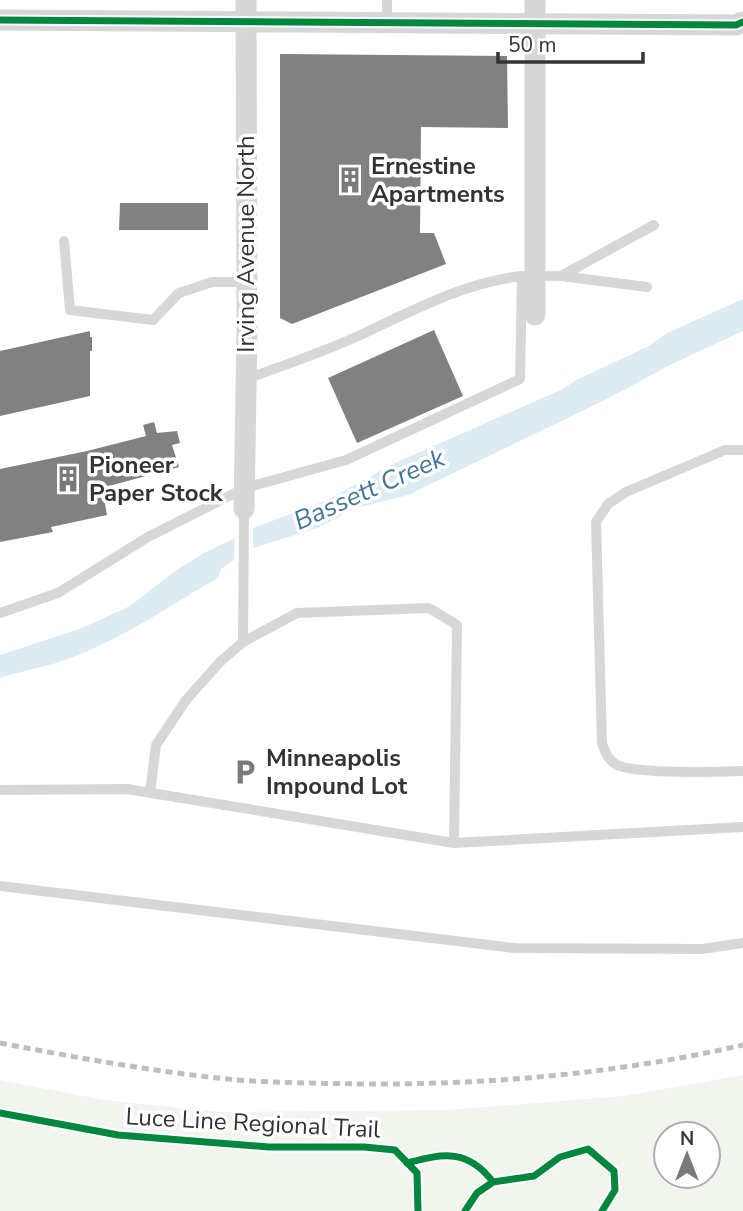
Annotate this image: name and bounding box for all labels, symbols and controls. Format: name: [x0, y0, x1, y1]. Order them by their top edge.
scale bar: [498, 21, 643, 65]
text: 50 m: [508, 31, 557, 59]
street label: Irving Avenue North: [230, 135, 262, 353]
place label: Ernestine Apartments: [371, 150, 505, 210]
building icon: Ernestine Apartments: [335, 165, 365, 195]
water label: Bassett Creek: [288, 440, 451, 538]
place label: Pioneer Paper Stock: [89, 449, 224, 509]
building icon: Pioneer Paper Stock: [53, 464, 83, 494]
place label: Minneapolis Impound Lot: [266, 742, 408, 802]
parking icon: Minneapolis Impound Lot: [230, 757, 260, 787]
street label: Luce Line Regional Trail: [125, 1100, 381, 1146]
north arrow: [652, 1120, 722, 1190]
text: N: [680, 1126, 694, 1152]

